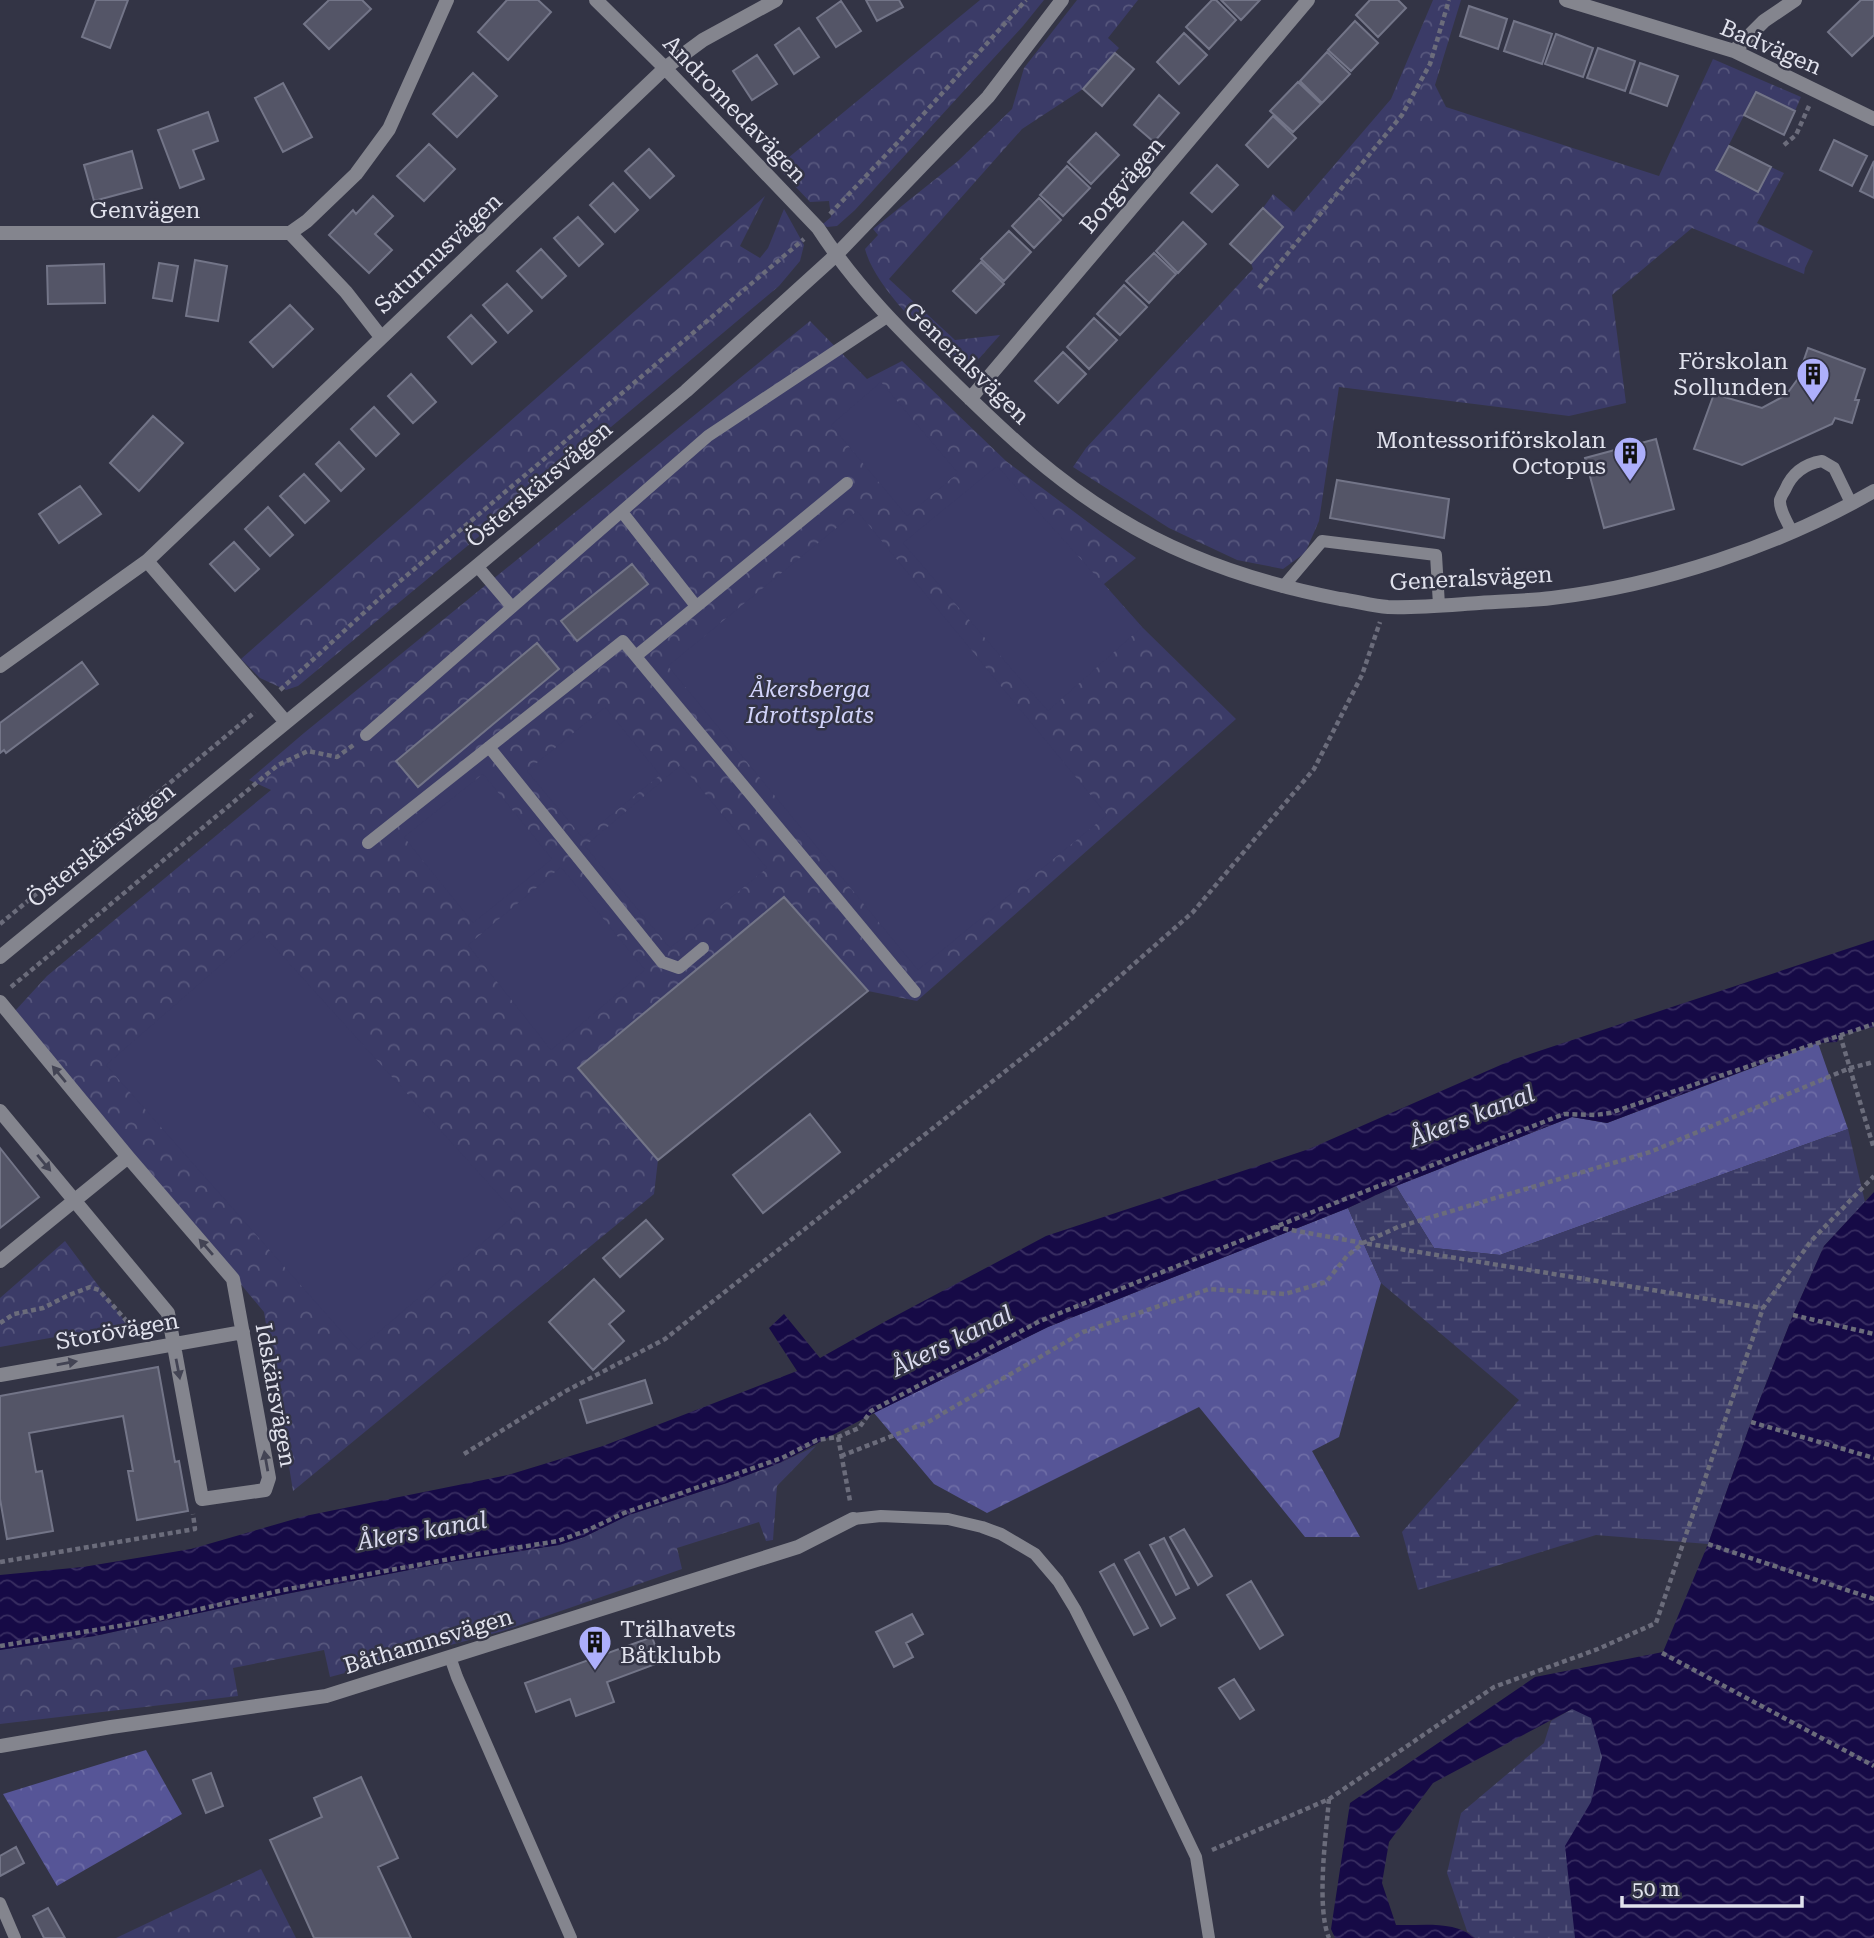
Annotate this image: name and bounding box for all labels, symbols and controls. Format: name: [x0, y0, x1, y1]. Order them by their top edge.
street label: Badvägen: [1716, 14, 1826, 81]
street label: Andromedavägen: [657, 30, 812, 189]
street label: Borgvägen: [1074, 132, 1171, 239]
street label: Saturnusvägen: [369, 187, 508, 319]
street label: Genvägen: [90, 197, 201, 224]
street label: Generalsvägen: [899, 297, 1035, 430]
place label: Förskolan Sollunden: [1674, 348, 1788, 401]
building icon: Förskolan Sollunden: [1794, 355, 1832, 404]
street label: Österskärsvägen: [461, 415, 618, 553]
place label: Montessoriförskolan Octopus: [1376, 427, 1606, 480]
building icon: Montessoriförskolan Octopus: [1611, 434, 1649, 483]
street label: Generalsvägen: [1389, 561, 1553, 596]
park label: Åkersberga Idrottsplats: [745, 675, 874, 729]
street label: Österskärsvägen: [22, 777, 181, 913]
one-way arrow: [52, 1065, 67, 1082]
water label: Åkers kanal: [1403, 1078, 1538, 1153]
one-way arrow: [36, 1155, 51, 1172]
one-way arrow: [198, 1238, 214, 1256]
water label: Åkers kanal: [884, 1298, 1017, 1383]
street label: Storövägen: [53, 1307, 181, 1356]
street label: Idskärsvägen: [250, 1321, 301, 1469]
one-way arrow: [56, 1357, 78, 1368]
one-way arrow: [173, 1359, 184, 1381]
one-way arrow: [260, 1450, 271, 1472]
water label: Åkers kanal: [353, 1504, 489, 1557]
street label: Båthamnsvägen: [340, 1603, 516, 1680]
place label: Trälhavets Båtklubb: [620, 1616, 736, 1669]
building icon: Trälhavets Båtklubb: [576, 1623, 614, 1672]
scale bar: [1622, 1864, 1802, 1908]
text: 50 m: [1632, 1877, 1680, 1901]

